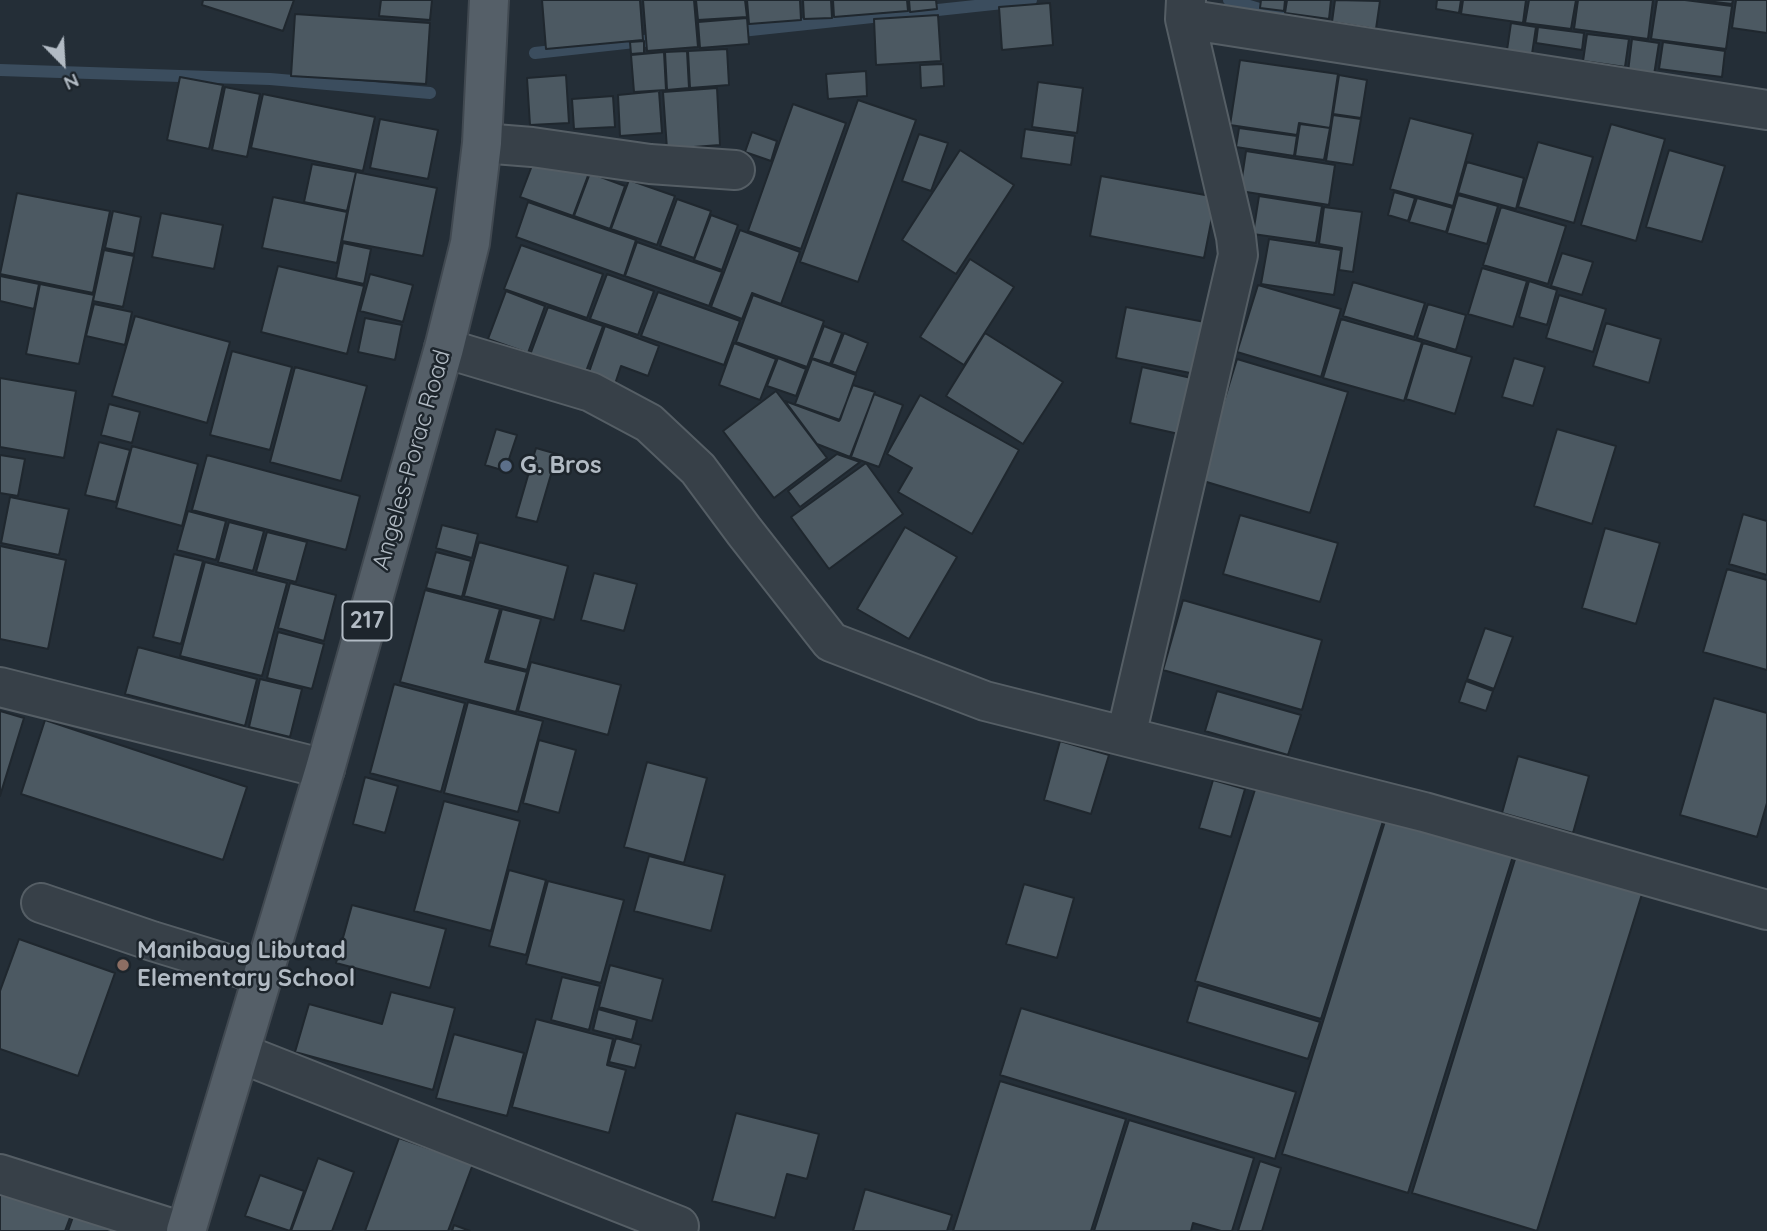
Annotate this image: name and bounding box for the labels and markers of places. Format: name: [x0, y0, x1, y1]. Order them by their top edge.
place label: G. Bros: [520, 452, 602, 480]
marker: G. Bros: [498, 458, 514, 474]
place label: Manibaug Libutad Elementary School: [137, 937, 355, 993]
marker: Manibaug Libutad Elementary School: [115, 957, 131, 973]

